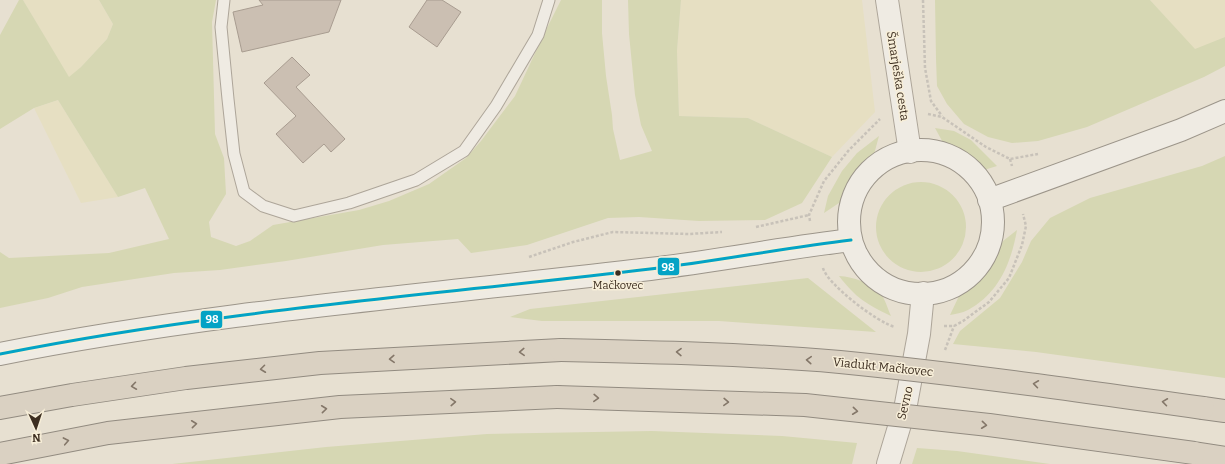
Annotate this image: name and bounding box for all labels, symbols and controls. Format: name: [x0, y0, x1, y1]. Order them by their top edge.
street label: Šmarješka cesta: [884, 30, 913, 122]
line badge: 98: [657, 257, 680, 276]
text: 98: [661, 261, 675, 274]
marker: Mačkovec: [613, 268, 623, 278]
place label: Mačkovec: [593, 279, 644, 292]
line badge: 98: [200, 310, 223, 329]
text: 98: [205, 313, 219, 326]
one-way arrow: [519, 348, 525, 356]
one-way arrow: [676, 348, 682, 356]
one-way arrow: [389, 354, 395, 363]
street label: Viadukt Mačkovec: [832, 355, 934, 379]
one-way arrow: [806, 356, 812, 365]
one-way arrow: [260, 364, 266, 373]
one-way arrow: [1033, 380, 1039, 389]
one-way arrow: [131, 381, 137, 390]
street label: Sevno: [894, 385, 916, 421]
one-way arrow: [593, 394, 599, 402]
one-way arrow: [450, 397, 456, 406]
one-way arrow: [723, 398, 729, 407]
one-way arrow: [1162, 398, 1168, 407]
one-way arrow: [321, 405, 327, 414]
one-way arrow: [852, 406, 858, 415]
north arrow: [16, 408, 56, 448]
one-way arrow: [191, 419, 197, 428]
one-way arrow: [981, 420, 987, 429]
text: N: [31, 431, 41, 444]
one-way arrow: [63, 438, 69, 446]

